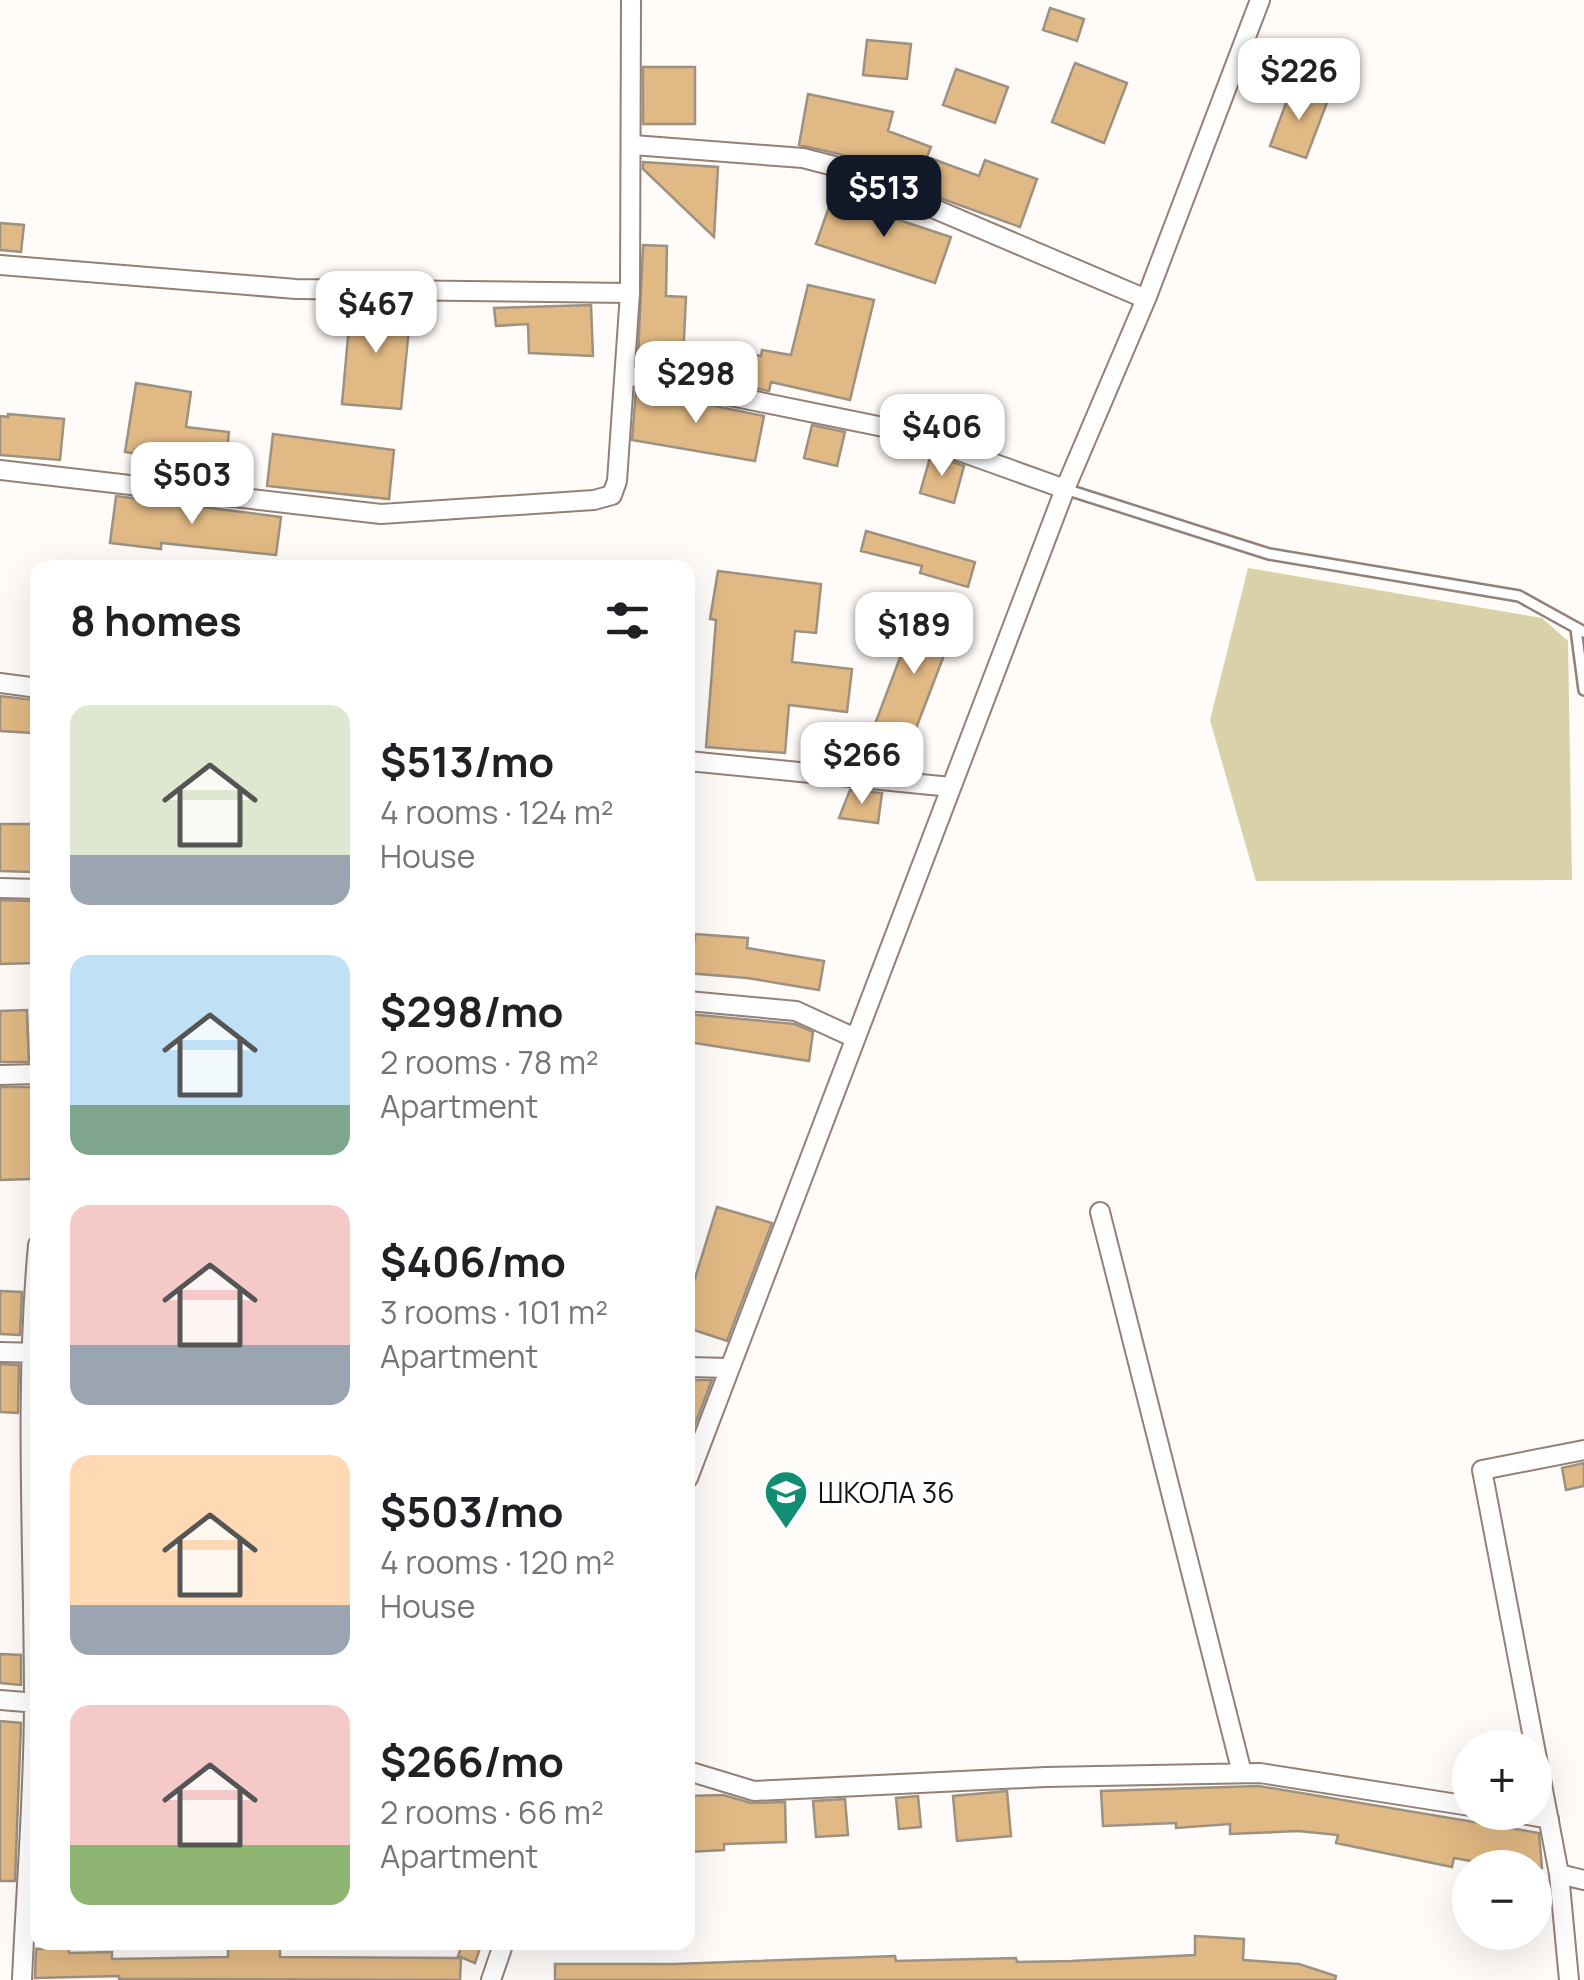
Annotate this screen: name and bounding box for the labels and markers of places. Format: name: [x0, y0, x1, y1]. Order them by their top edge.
pin: $226: [1240, 38, 1358, 123]
pin: $513: [825, 155, 943, 240]
pin: $467: [317, 271, 435, 356]
pin: $298: [637, 341, 755, 426]
pin: $406: [883, 394, 1001, 479]
pin: $503: [133, 442, 251, 527]
pin: $189: [855, 592, 973, 677]
pin: $266: [803, 722, 921, 807]
school or university icon: ШКОЛА 36: [763, 1469, 809, 1530]
place label: ШКОЛА 36: [818, 1473, 955, 1511]

